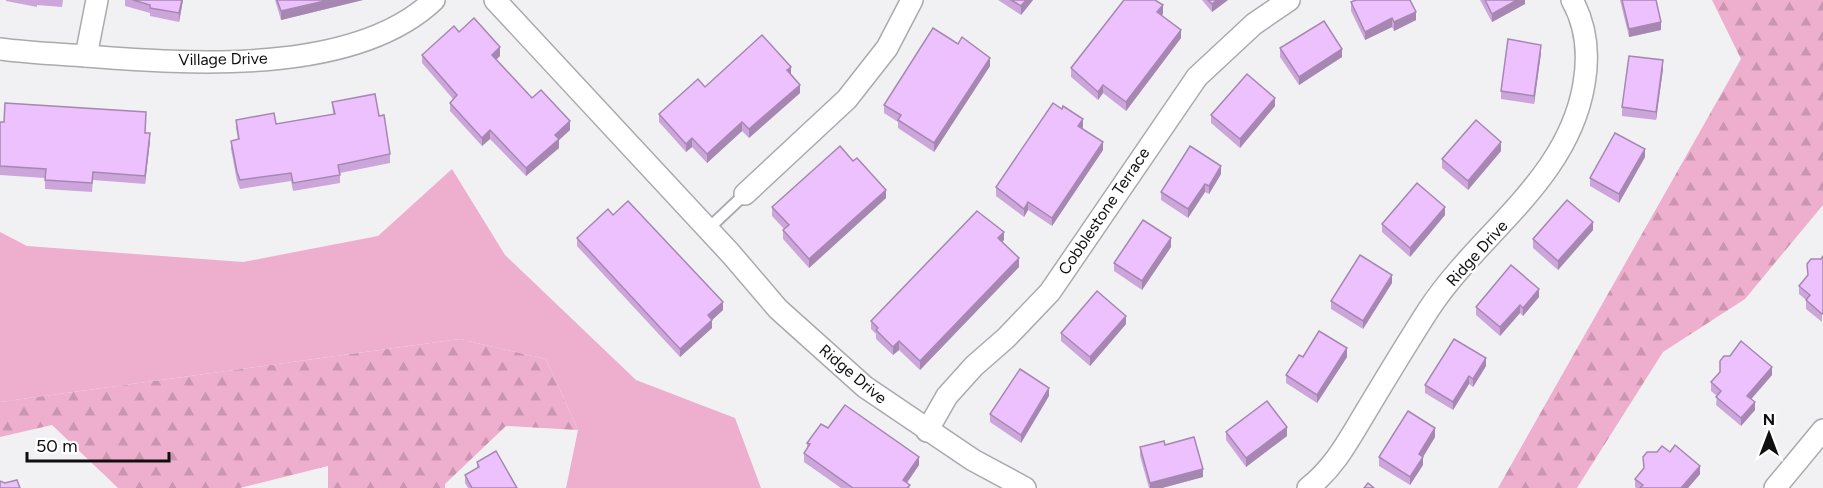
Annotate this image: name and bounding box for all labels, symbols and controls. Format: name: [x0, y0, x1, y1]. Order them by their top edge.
street label: Village Drive: [178, 49, 268, 69]
street label: Cobblestone Terrace: [1054, 144, 1154, 278]
street label: Ridge Drive: [1442, 216, 1512, 290]
street label: Ridge Drive: [815, 340, 891, 408]
north arrow: [1739, 404, 1799, 464]
text: N: [1763, 410, 1775, 429]
scale bar: [27, 425, 170, 463]
text: 50 m: [36, 435, 78, 457]

